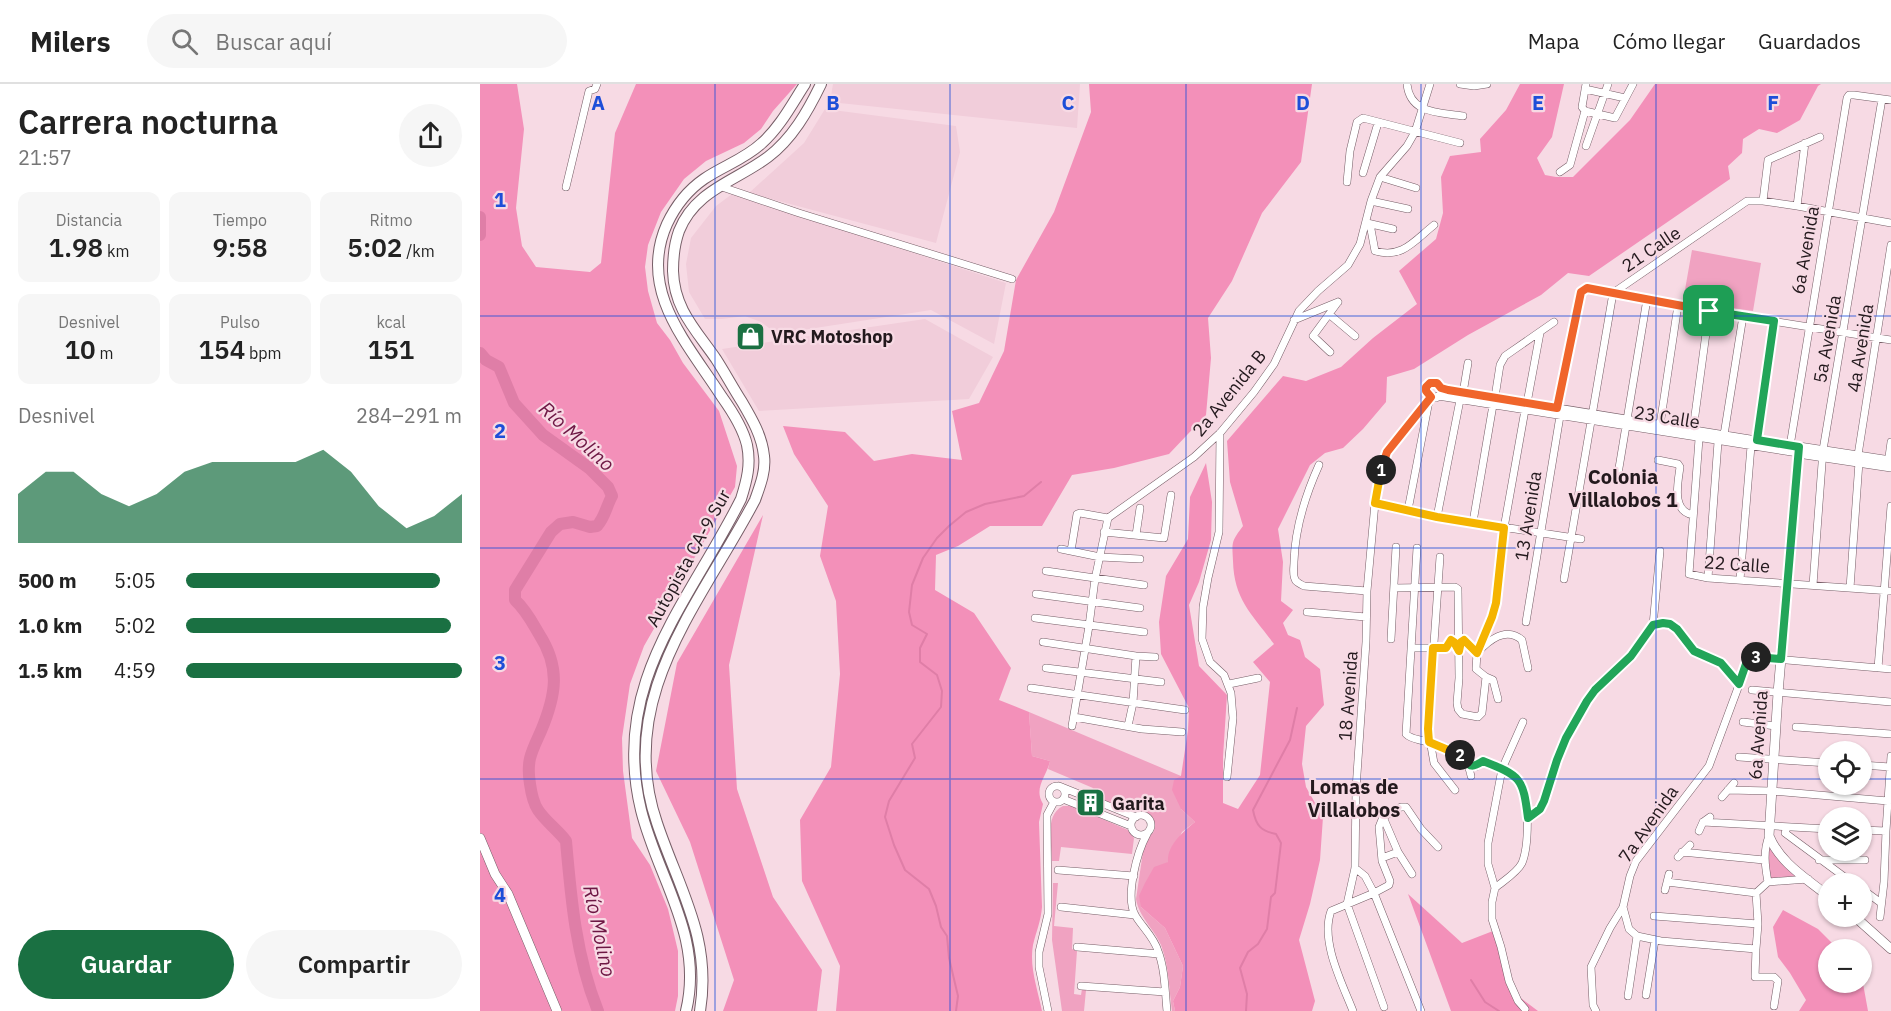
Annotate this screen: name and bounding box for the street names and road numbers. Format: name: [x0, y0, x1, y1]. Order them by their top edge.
street label: 6a Avenida: [1786, 204, 1824, 296]
street label: 21 Calle: [1617, 221, 1685, 277]
street label: 5a Avenida: [1808, 293, 1846, 385]
street label: 4a Avenida: [1842, 302, 1878, 394]
street label: 2a Avenida B: [1187, 345, 1271, 441]
street label: 23 Calle: [1632, 400, 1702, 434]
street label: 13 Avenida: [1510, 469, 1546, 562]
street label: Autopista CA-9 Sur: [641, 485, 736, 631]
street label: 22 Calle: [1703, 550, 1771, 578]
street label: 18 Avenida: [1333, 650, 1363, 742]
street label: 6a Avenida: [1743, 689, 1773, 780]
street label: 7a Avenida: [1613, 781, 1683, 867]

